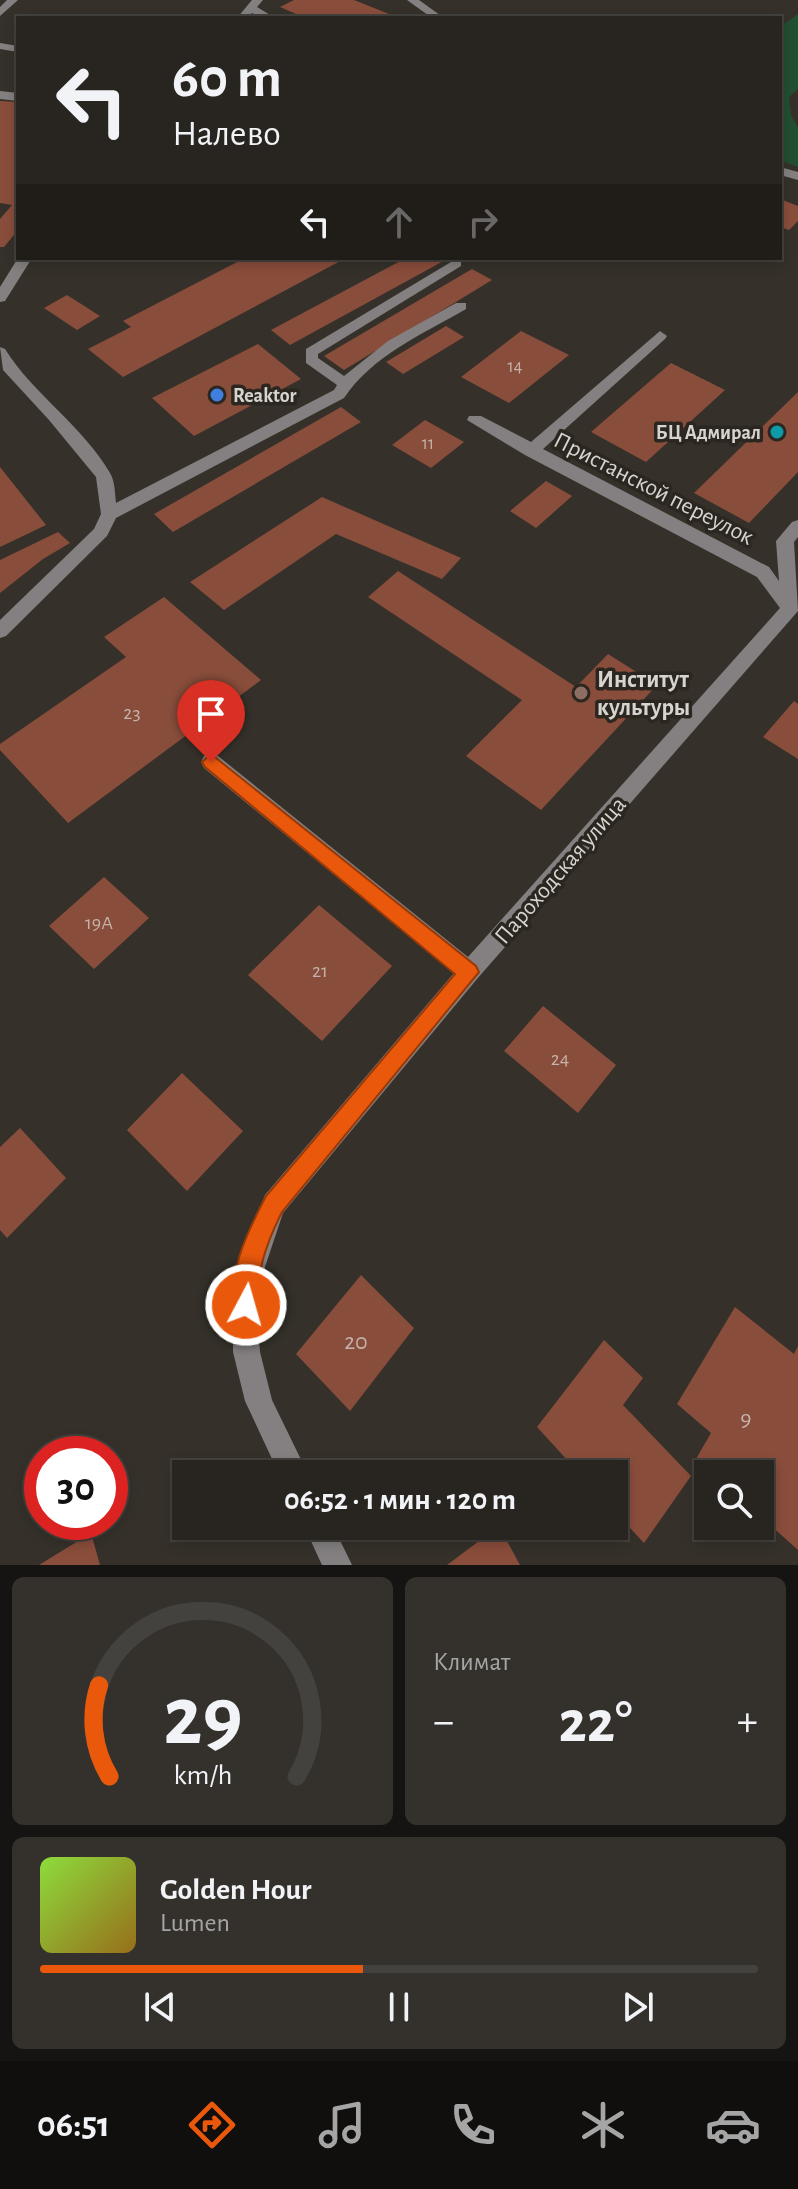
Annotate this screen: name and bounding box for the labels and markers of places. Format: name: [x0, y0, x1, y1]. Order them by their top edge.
marker: Reaktor: [208, 386, 226, 404]
place label: Reaktor: [233, 386, 296, 406]
place label: БЦ Адмирал: [656, 423, 761, 443]
marker: БЦ Адмирал: [768, 423, 786, 441]
place label: Институт культуры: [597, 668, 690, 720]
pin: [177, 680, 245, 762]
marker: Институт культуры: [572, 684, 590, 702]

